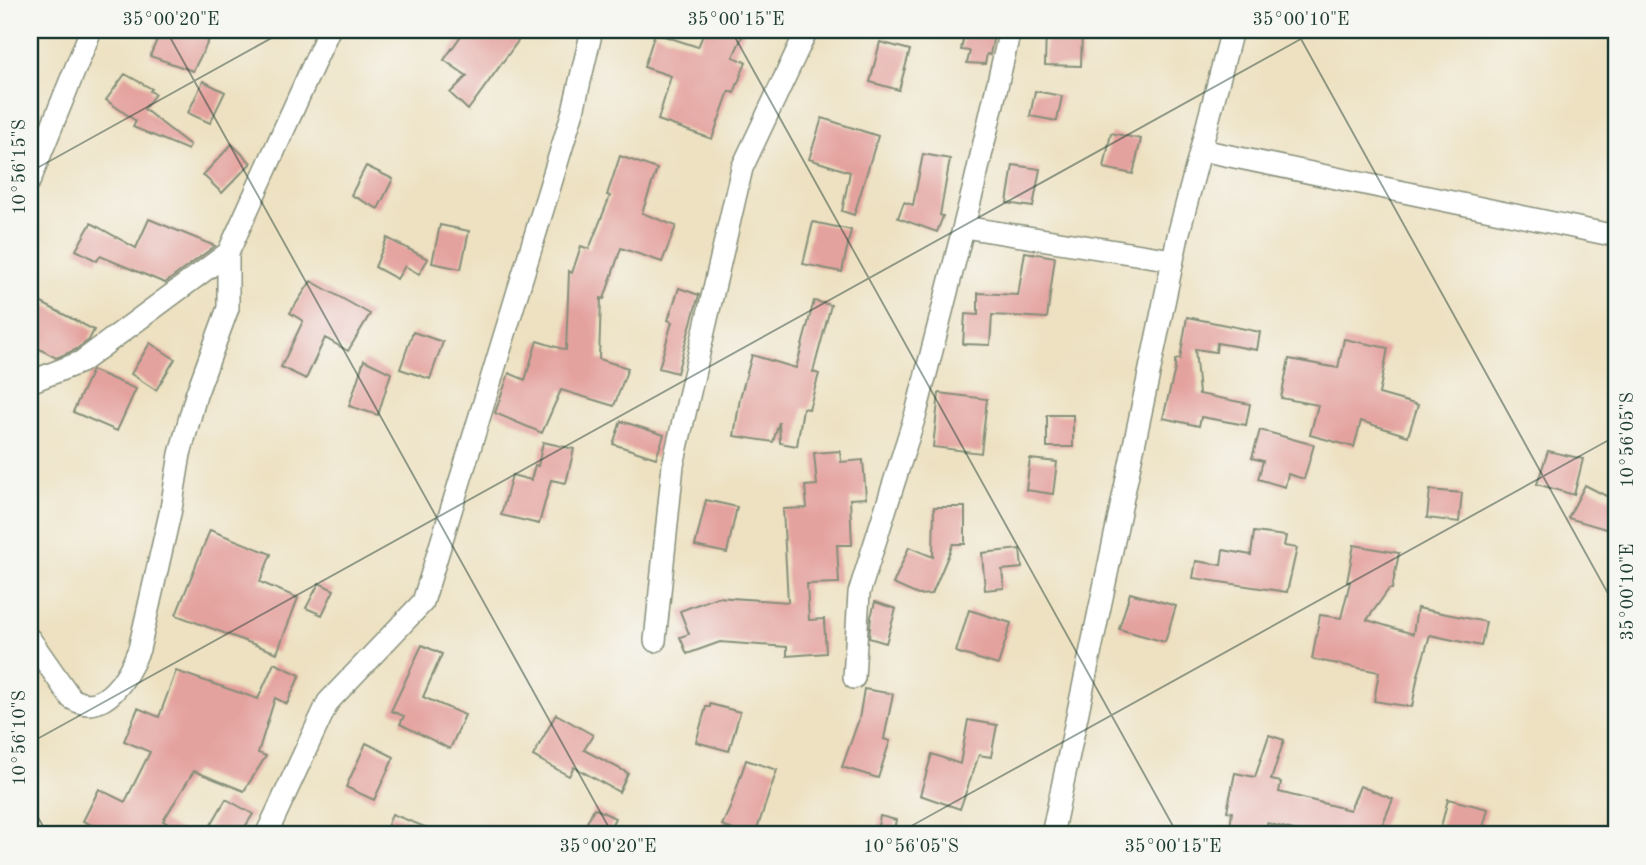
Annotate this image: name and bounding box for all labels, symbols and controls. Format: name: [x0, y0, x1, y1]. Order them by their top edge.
text: 35°00'20"E: [123, 11, 219, 29]
text: 35°00'15"E: [688, 11, 784, 29]
text: 35°00'10"E: [1253, 11, 1349, 29]
text: 10°56'15"S: [11, 119, 29, 215]
text: 10°56'05"S: [1619, 392, 1637, 488]
text: 35°00'10"E: [1619, 544, 1637, 640]
text: 10°56'10"S: [11, 690, 29, 786]
text: 35°00'20"E: [560, 838, 656, 856]
text: 10°56'05"S: [863, 838, 959, 856]
text: 35°00'15"E: [1125, 838, 1221, 856]

